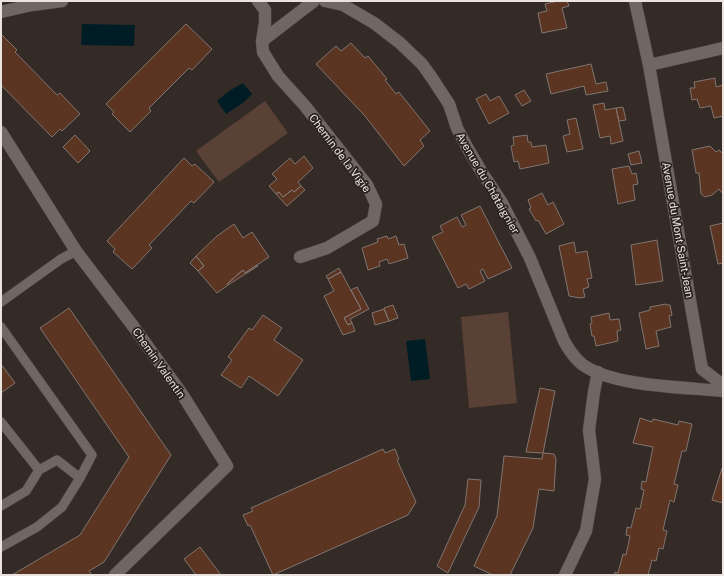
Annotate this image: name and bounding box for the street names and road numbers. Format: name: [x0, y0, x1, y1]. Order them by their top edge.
street label: Chemin de la Vigie: [307, 112, 373, 194]
street label: Avenue du Châtaignier: [454, 130, 522, 236]
street label: Avenue du Mont Saint-Jean: [660, 161, 696, 299]
street label: Chemin Valentin: [130, 326, 188, 400]

